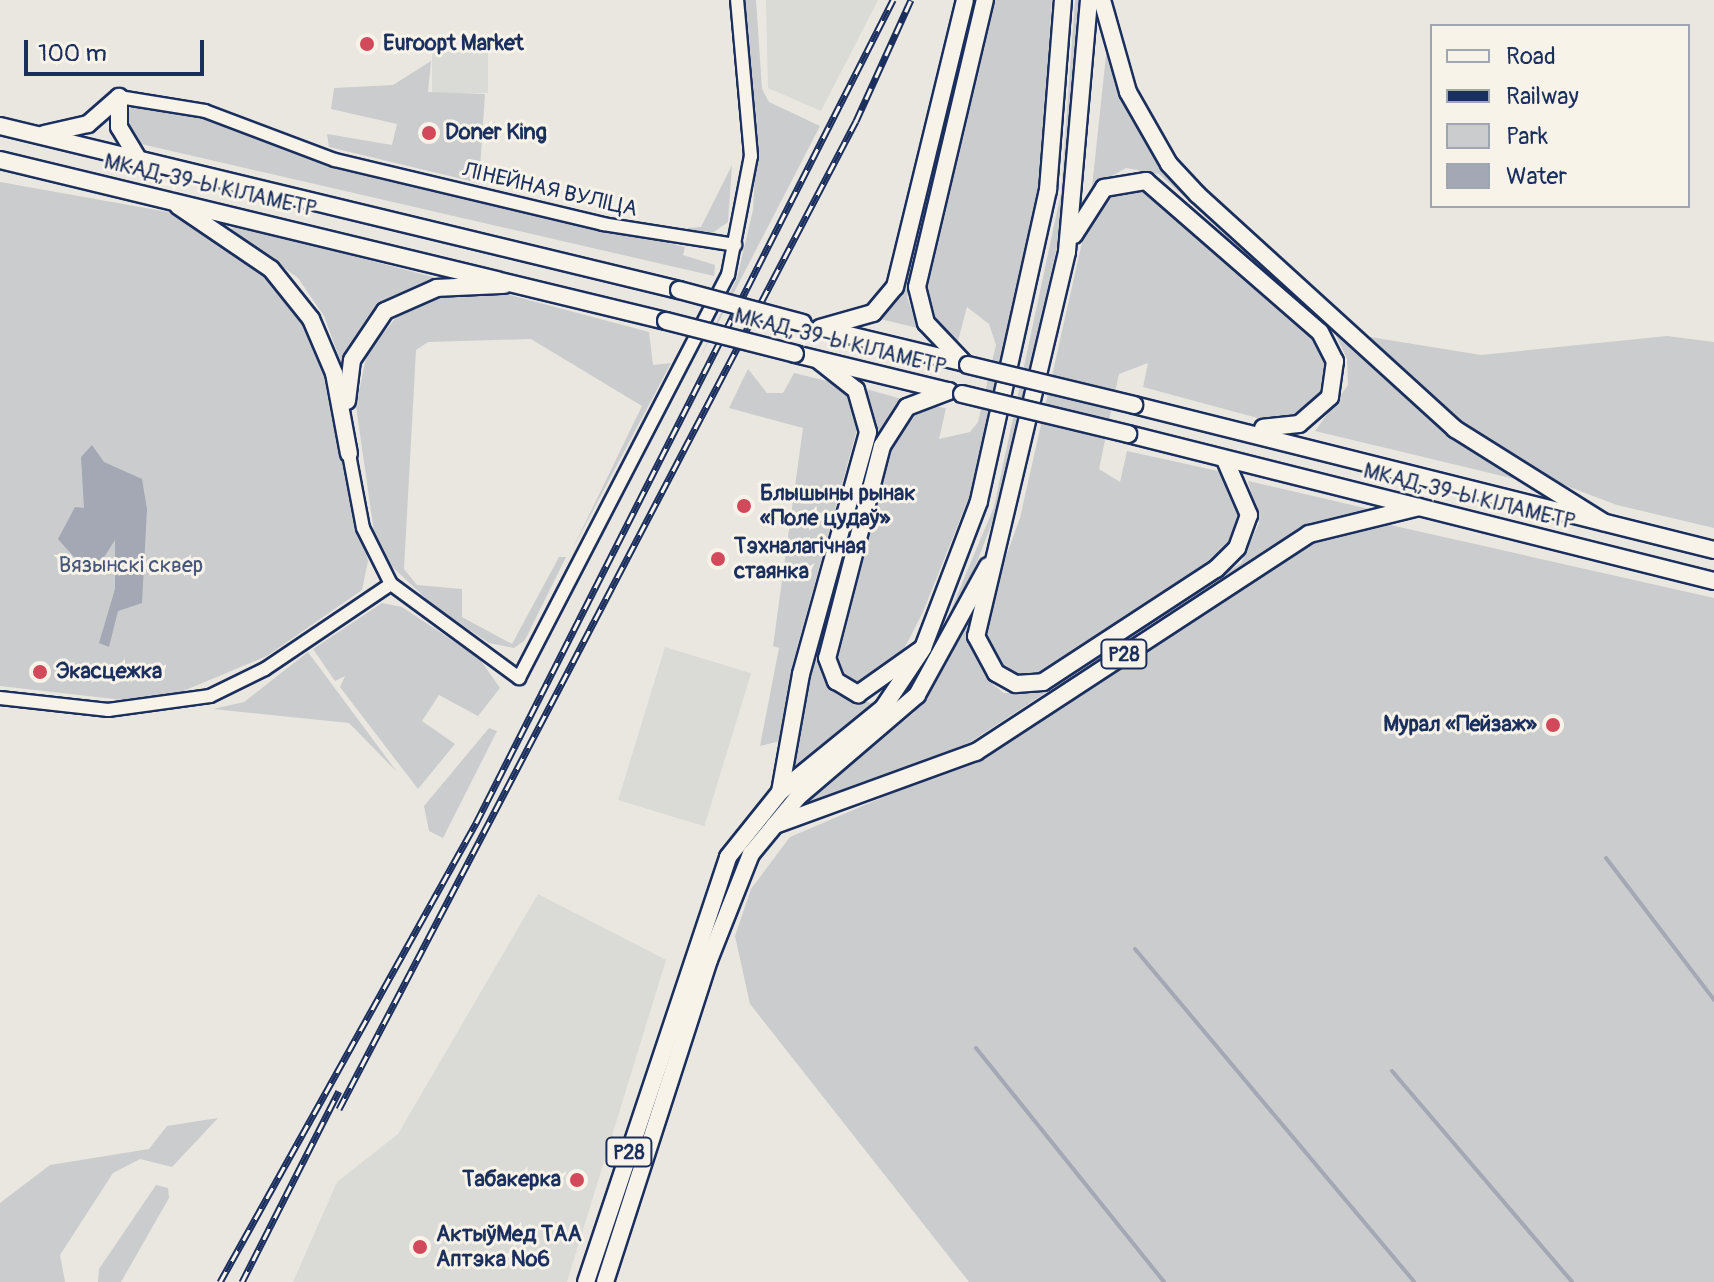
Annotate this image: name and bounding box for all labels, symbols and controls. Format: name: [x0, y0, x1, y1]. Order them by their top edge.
scale bar: [28, 24, 208, 74]
legend: [1430, 24, 1690, 208]
place label: Euroopt Market: [383, 31, 524, 57]
marker: Euroopt Market: [358, 35, 376, 53]
text: 100 m: [38, 39, 107, 68]
text: Road: [1506, 42, 1556, 71]
text: Railway: [1506, 82, 1579, 111]
place label: Doner King: [445, 120, 547, 146]
text: Park: [1506, 122, 1548, 151]
marker: Doner King: [420, 124, 438, 142]
street label: МКАД, 39-Ы КІЛАМЕТР: [101, 149, 319, 223]
street label: ЛІНЕЙНАЯ ВУЛІЦА: [460, 157, 640, 223]
text: Water: [1506, 162, 1567, 191]
street label: МКАД, 39-Ы КІЛАМЕТР: [732, 303, 948, 381]
street label: МКАД, 39-Ы КІЛАМЕТР: [1361, 458, 1577, 536]
place label: Блышыны рынак «Поле цудаў»: [760, 480, 916, 532]
marker: Блышыны рынак «Поле цудаў»: [735, 497, 753, 515]
place label: Тэхналагічная стаянка: [734, 533, 866, 584]
marker: Тэхналагічная стаянка: [709, 550, 727, 568]
park label: Вязынскі сквер: [59, 553, 203, 579]
road number: Р28: [1100, 638, 1148, 670]
place label: Экасцежка: [56, 659, 162, 685]
marker: Экасцежка: [31, 663, 49, 681]
place label: Мурал «Пейзаж»: [1383, 712, 1537, 738]
marker: Мурал «Пейзаж»: [1544, 716, 1562, 734]
road number: Р28: [605, 1136, 653, 1168]
place label: Табакерка: [462, 1167, 561, 1193]
marker: Табакерка: [568, 1171, 586, 1189]
place label: АктыўМед ТАА Аптэка №6: [436, 1221, 582, 1272]
marker: АктыўМед ТАА Аптэка №6: [411, 1238, 429, 1256]

